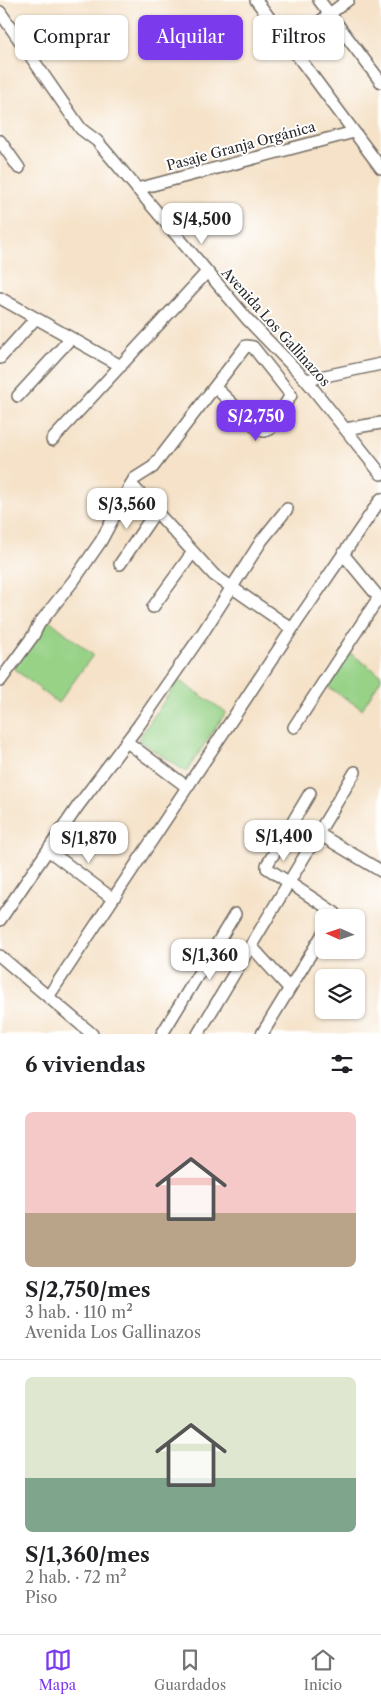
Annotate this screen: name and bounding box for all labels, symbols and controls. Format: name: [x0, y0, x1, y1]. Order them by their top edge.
chip: Comprar: [15, 15, 128, 60]
chip: Alquilar: [138, 15, 243, 60]
chip: Filtros: [253, 15, 344, 60]
street label: Pasaje Granja Orgánica: [164, 117, 318, 175]
pin: S/4,500: [156, 202, 248, 245]
text: S/4,500: [173, 209, 231, 229]
street label: Avenida Los Gallinazos: [217, 263, 334, 390]
pin: S/2,750: [210, 400, 302, 442]
text: S/2,750: [228, 406, 284, 426]
pin: S/3,560: [81, 488, 173, 530]
text: S/3,560: [98, 494, 156, 514]
pin: S/1,400: [238, 820, 330, 862]
pin: S/1,870: [43, 822, 135, 864]
text: S/1,400: [255, 826, 313, 846]
text: S/1,870: [61, 828, 117, 848]
north arrow: [315, 909, 365, 959]
map controls: [315, 909, 365, 1019]
pin: S/1,360: [164, 938, 256, 981]
text: S/1,360: [182, 945, 238, 965]
button: layers: [315, 969, 365, 1019]
icon: filters: [328, 1050, 356, 1078]
text: 6 viviendas: [25, 1052, 146, 1077]
icon: home: [146, 1144, 236, 1234]
text: S/2,750/mes: [25, 1277, 150, 1302]
text: 3 hab. · 110 m²: [25, 1302, 133, 1322]
text: Avenida Los Gallinazos: [25, 1322, 201, 1342]
icon: home: [146, 1410, 236, 1500]
text: S/1,360/mes: [25, 1542, 150, 1567]
text: 2 hab. · 72 m²: [25, 1567, 127, 1587]
text: Piso: [25, 1587, 57, 1607]
tab: Mapa: [39, 1646, 76, 1694]
tab: Guardados: [154, 1646, 226, 1694]
tab: Inicio: [304, 1646, 342, 1694]

